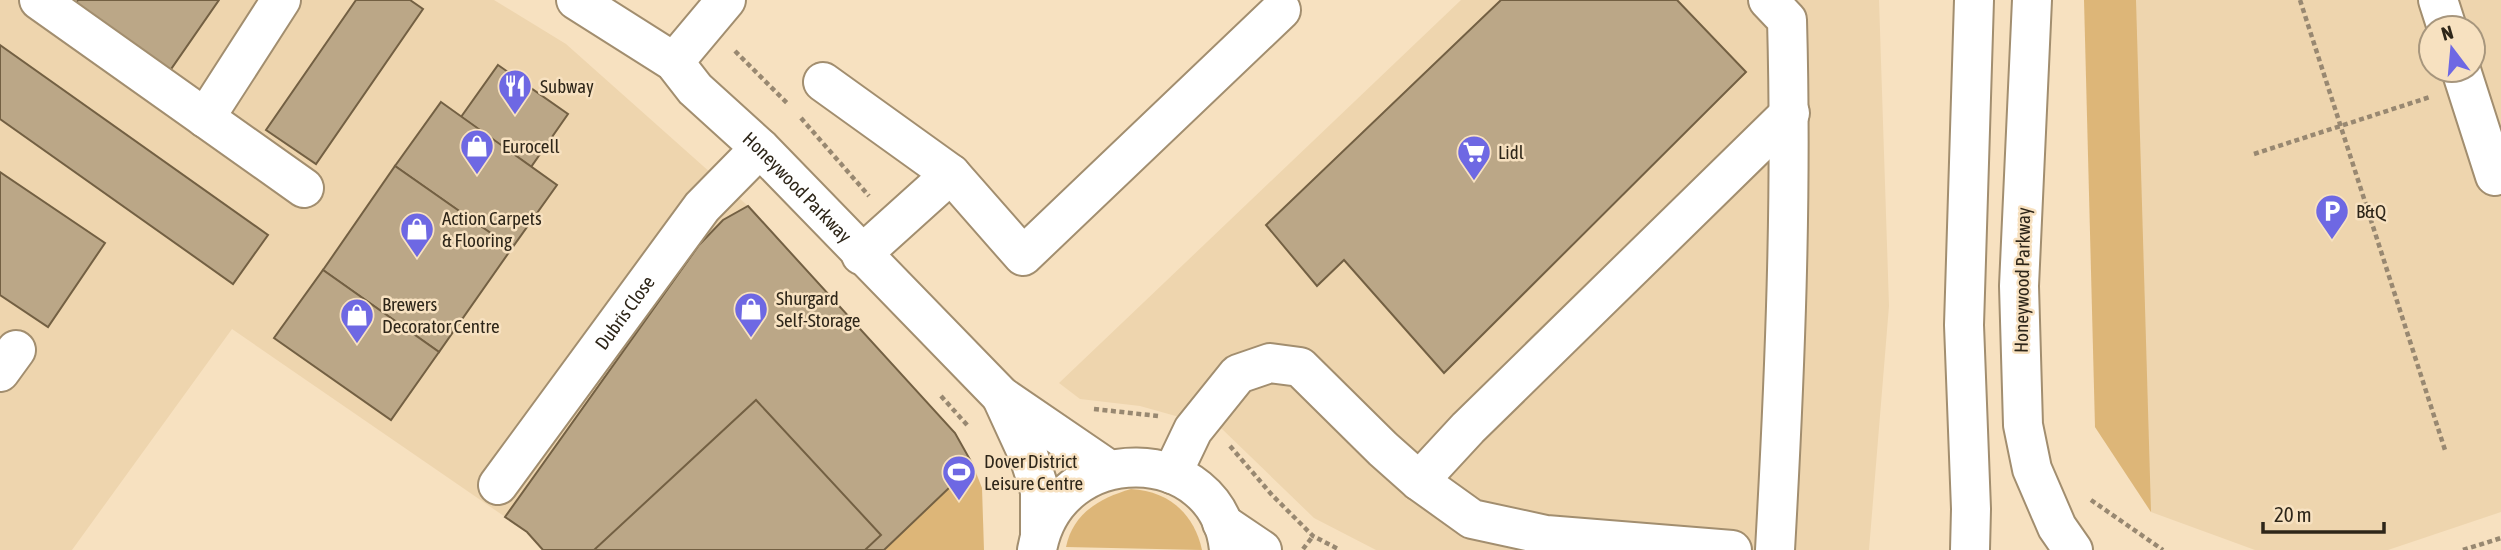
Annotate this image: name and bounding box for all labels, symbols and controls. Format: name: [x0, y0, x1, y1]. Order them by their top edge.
north arrow: [2417, 14, 2487, 84]
text: N: [2439, 21, 2456, 45]
restaurant icon: Subway: [496, 67, 534, 116]
place label: Subway: [540, 75, 594, 97]
shop icon: Eurocell: [458, 127, 496, 176]
street label: Honeywood Parkway: [739, 127, 856, 247]
supermarket icon: Lidl: [1455, 133, 1493, 182]
place label: Eurocell: [502, 135, 560, 157]
place label: Lidl: [1498, 141, 1524, 163]
parking icon: B&Q: [2313, 192, 2351, 241]
place label: B&Q: [2356, 200, 2387, 222]
place label: Action Carpets & Flooring: [442, 207, 542, 251]
street label: Honeywood Parkway: [2010, 207, 2034, 353]
shop icon: Action Carpets & Flooring: [398, 210, 436, 259]
street label: Dubris Close: [590, 271, 659, 354]
place label: Shurgard Self-Storage: [776, 287, 860, 331]
shop icon: Shurgard Self-Storage: [732, 290, 770, 339]
place label: Brewers Decorator Centre: [382, 293, 500, 337]
shop icon: Brewers Decorator Centre: [338, 296, 376, 345]
place label: Dover District Leisure Centre: [984, 450, 1083, 494]
sports icon: Dover District Leisure Centre: [940, 453, 978, 502]
scale bar: [2263, 490, 2384, 534]
text: 20 m: [2274, 502, 2312, 526]

